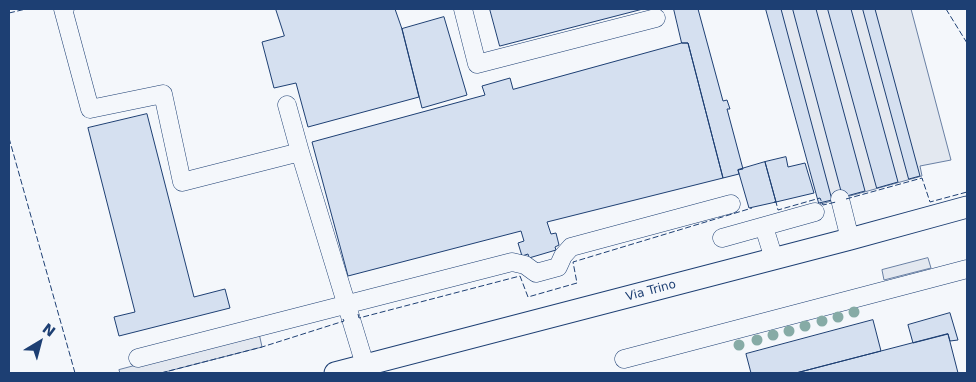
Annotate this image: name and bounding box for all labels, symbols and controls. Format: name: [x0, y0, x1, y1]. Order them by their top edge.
street label: Via Trino: [624, 277, 678, 305]
north arrow: [15, 317, 65, 367]
text: N: [40, 320, 59, 340]

